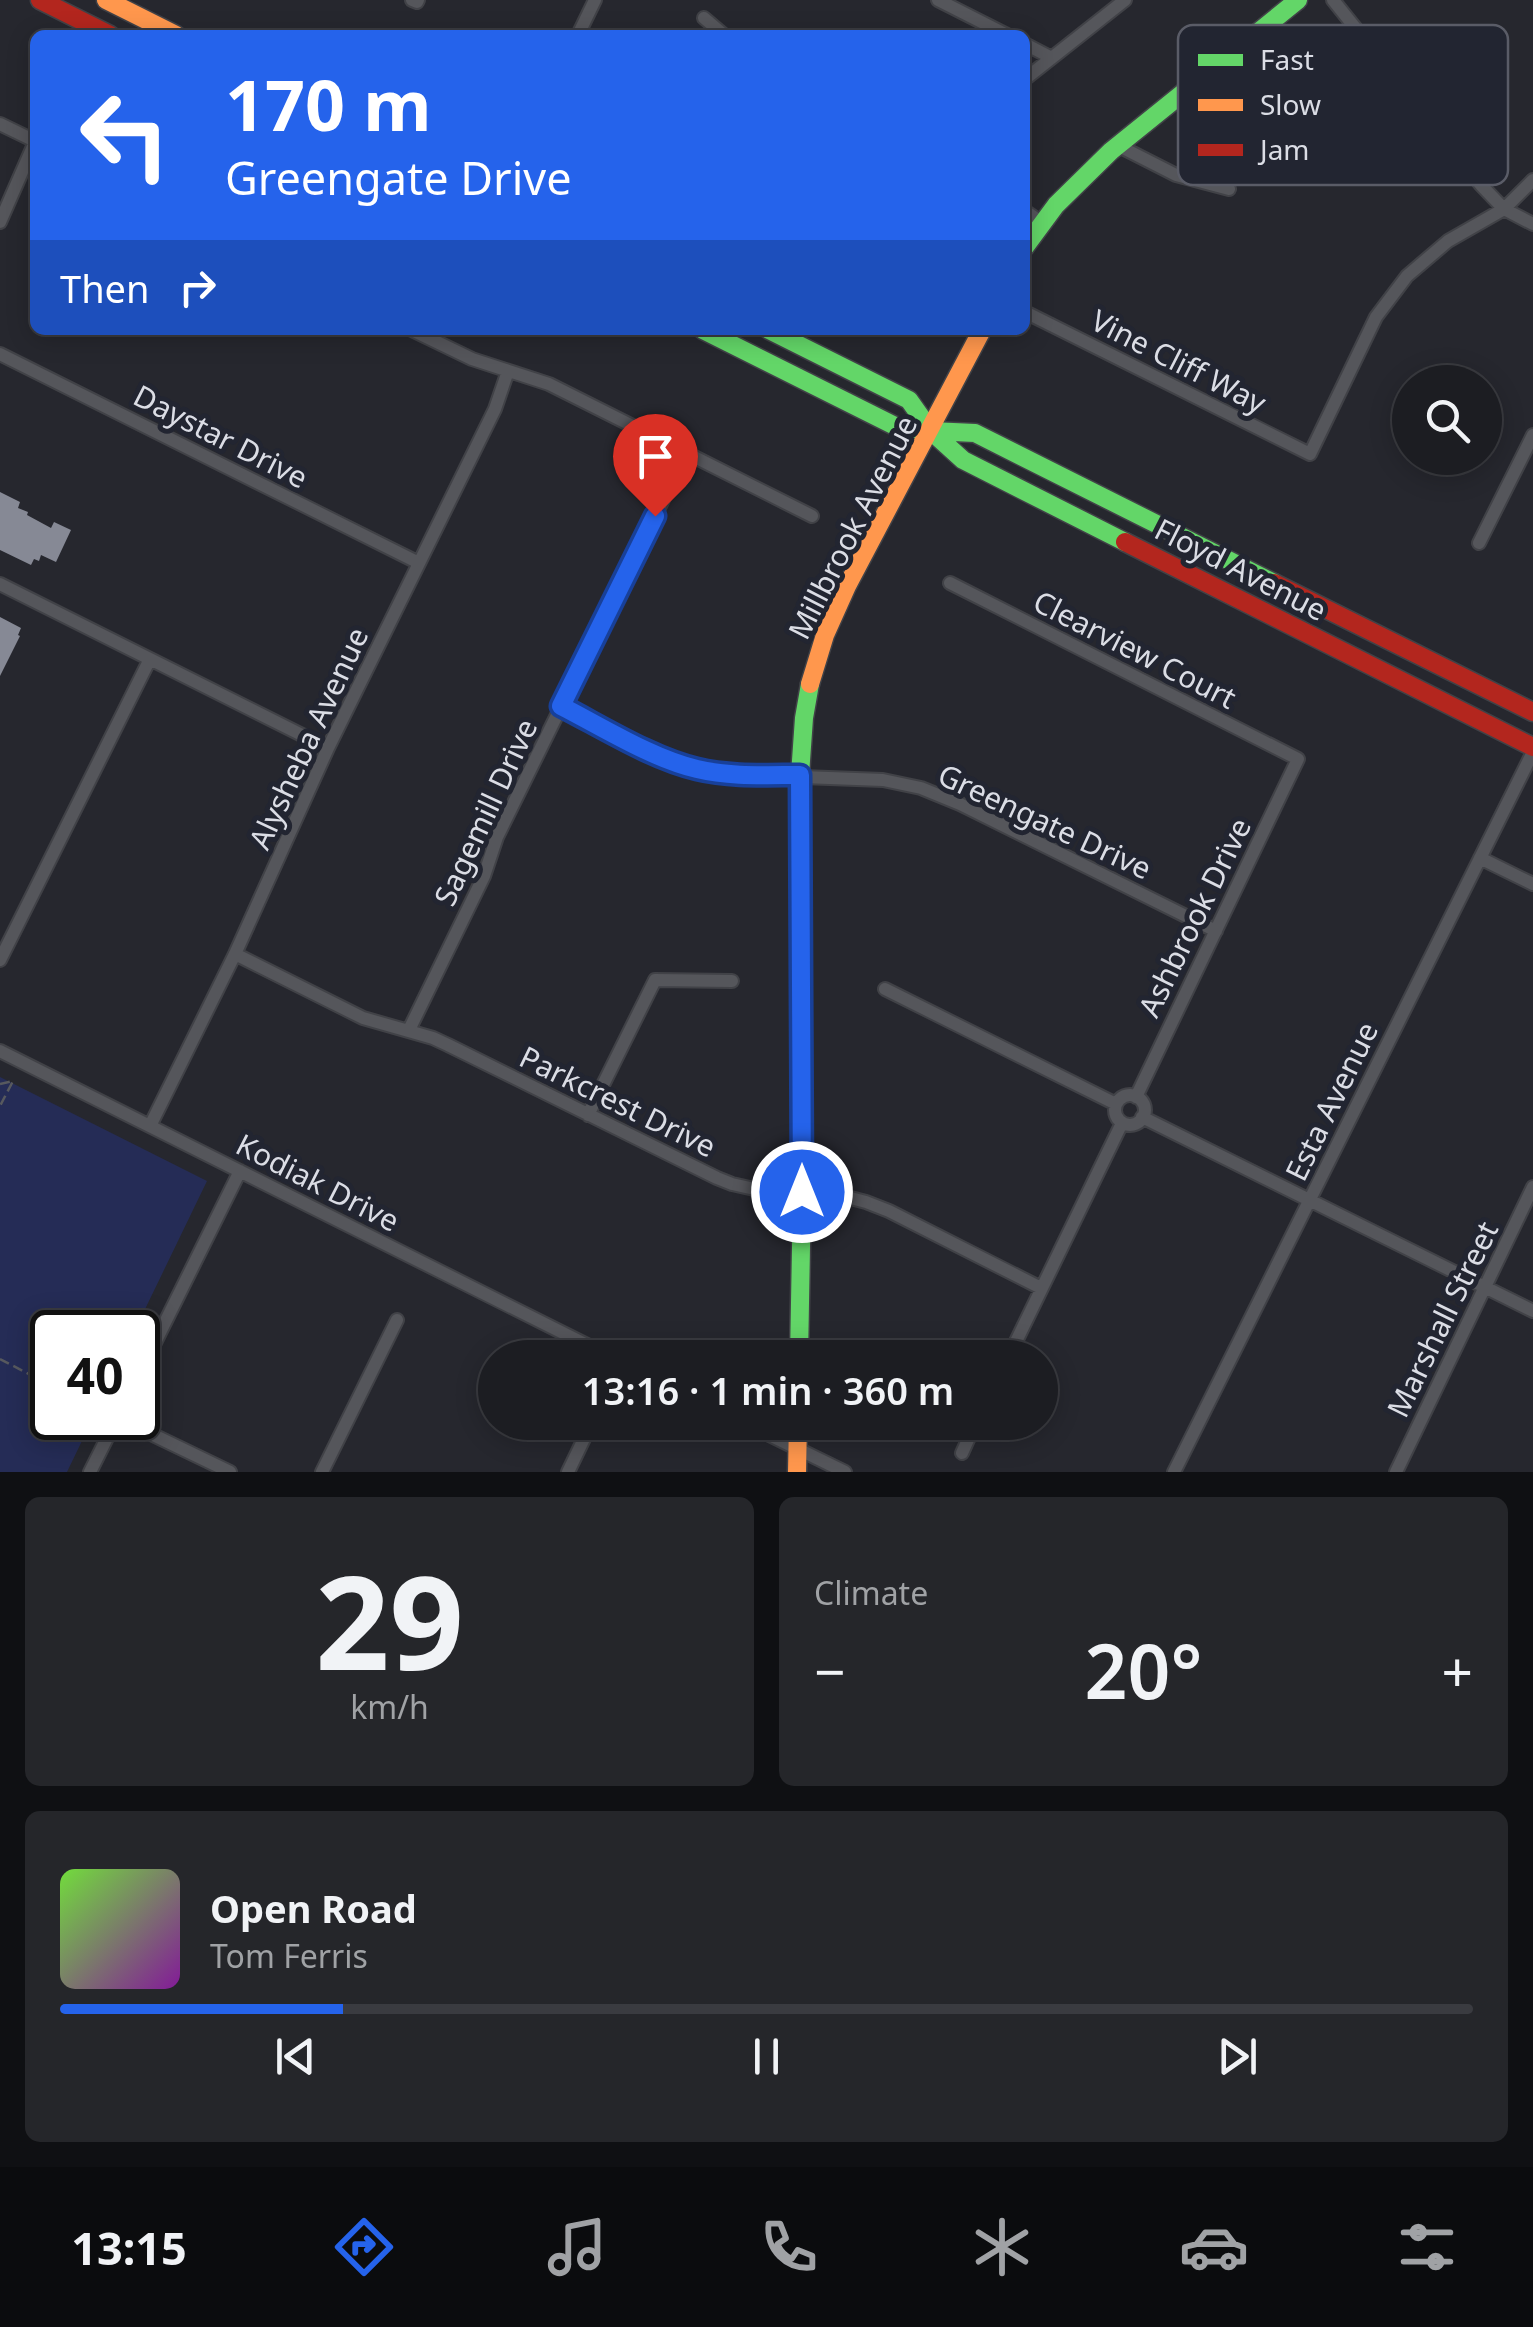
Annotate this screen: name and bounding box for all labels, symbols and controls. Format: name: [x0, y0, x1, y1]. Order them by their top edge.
legend: [1178, 25, 1508, 185]
text: Fast: [1260, 40, 1314, 78]
text: 170 m: [225, 56, 432, 152]
icon: left: [60, 70, 190, 200]
text: Slow: [1260, 85, 1321, 123]
text: Jam: [1257, 130, 1310, 168]
text: Greengate Drive: [225, 147, 572, 208]
icon: right: [170, 260, 225, 315]
text: Then: [60, 262, 150, 314]
street label: Vine Cliff Way: [1084, 299, 1274, 423]
map controls: [1392, 365, 1502, 475]
button: search: [1392, 365, 1502, 475]
street label: Daystar Drive: [127, 375, 315, 497]
street label: Millbrook Avenue: [778, 408, 926, 646]
pin: [613, 414, 698, 517]
icon: arrive: [628, 429, 683, 484]
street label: Floyd Avenue: [1148, 508, 1334, 630]
street label: Clearview Court: [1027, 580, 1244, 718]
street label: Alysheba Avenue: [239, 620, 377, 856]
street label: Sagemill Drive: [424, 712, 546, 912]
street label: Greengate Drive: [932, 754, 1158, 888]
street label: Ashbrook Drive: [1128, 811, 1260, 1023]
street label: Esta Avenue: [1275, 1015, 1387, 1187]
street label: Parkcrest Drive: [513, 1036, 723, 1166]
street label: Kodiak Drive: [230, 1123, 406, 1241]
position arrow: [750, 1140, 854, 1244]
street label: Marshall Street: [1377, 1214, 1507, 1424]
speed limit sign: 40: [30, 1310, 160, 1440]
text: 13:16 · 1 min · 360 m: [582, 1364, 954, 1416]
text: 29: [315, 1531, 464, 1708]
text: Climate: [814, 1571, 928, 1614]
text: 20°: [1085, 1619, 1202, 1721]
text: −: [814, 1633, 845, 1708]
text: +: [1442, 1633, 1473, 1708]
text: km/h: [350, 1685, 429, 1728]
text: Open Road: [210, 1882, 417, 1934]
text: Tom Ferris: [210, 1934, 368, 1977]
icon: previous: [268, 2029, 323, 2084]
icon: pause: [739, 2029, 794, 2084]
icon: next: [1210, 2029, 1265, 2084]
icon: directions: [329, 2212, 399, 2282]
icon: music: [542, 2212, 612, 2282]
icon: phone: [754, 2212, 824, 2282]
icon: climate: [967, 2212, 1037, 2282]
icon: car: [1179, 2212, 1249, 2282]
icon: filters: [1392, 2212, 1462, 2282]
text: 13:15: [71, 2217, 187, 2278]

